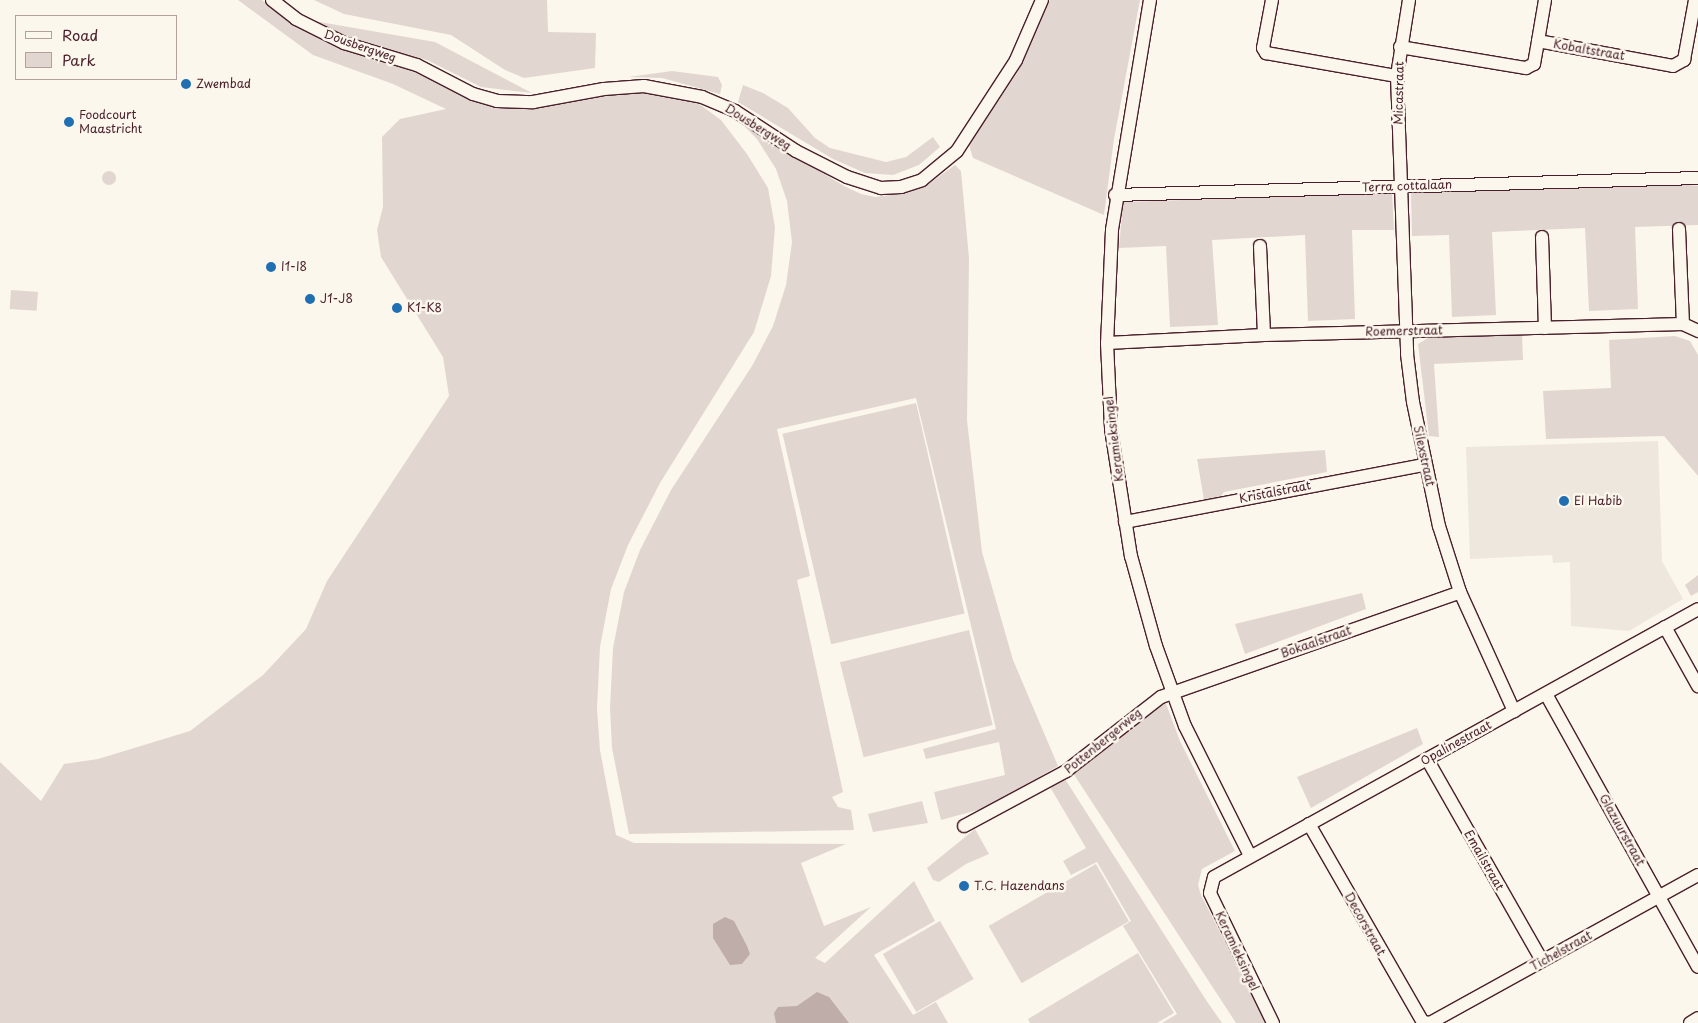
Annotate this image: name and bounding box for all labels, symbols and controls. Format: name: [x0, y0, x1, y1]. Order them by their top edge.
legend: [15, 15, 178, 80]
text: Road: [62, 23, 98, 46]
street label: Dousbergweg: [322, 27, 398, 65]
street label: Kobaltstraat: [1552, 37, 1626, 63]
text: Park: [62, 48, 96, 71]
street label: Micastraat: [1391, 61, 1407, 125]
place label: Zwembad: [196, 77, 251, 91]
marker: Zwembad: [180, 78, 192, 90]
street label: Dousbergweg: [722, 101, 794, 153]
place label: Foodcourt Maastricht: [79, 108, 142, 136]
marker: Foodcourt Maastricht: [63, 116, 75, 128]
street label: Terra cottalaan: [1362, 177, 1452, 195]
place label: I1-I8: [281, 260, 307, 274]
marker: I1-I8: [265, 261, 277, 273]
place label: J1-J8: [320, 292, 353, 306]
marker: J1-J8: [304, 293, 316, 305]
place label: K1-K8: [407, 301, 442, 315]
marker: K1-K8: [391, 302, 403, 314]
street label: Roemerstraat: [1365, 323, 1443, 339]
street label: Keramieksingel: [1102, 395, 1126, 483]
street label: Silexstraat: [1411, 424, 1437, 488]
street label: Kristalstraat: [1238, 478, 1312, 506]
place label: El Habib: [1574, 494, 1623, 508]
marker: El Habib: [1558, 495, 1570, 507]
street label: Bokaalstraat: [1279, 623, 1353, 661]
street label: Pottenbergerweg: [1061, 705, 1145, 777]
street label: Opalinestraat: [1418, 718, 1494, 768]
street label: Glazuurstraat: [1596, 792, 1648, 868]
street label: Emailstraat: [1461, 827, 1507, 893]
place label: T.C. Hazendans: [974, 879, 1064, 893]
marker: T.C. Hazendans: [958, 880, 970, 892]
street label: Decorstraat: [1342, 890, 1388, 958]
street label: Keramieksingel: [1212, 909, 1262, 993]
street label: Tichelstraat: [1528, 928, 1594, 974]

